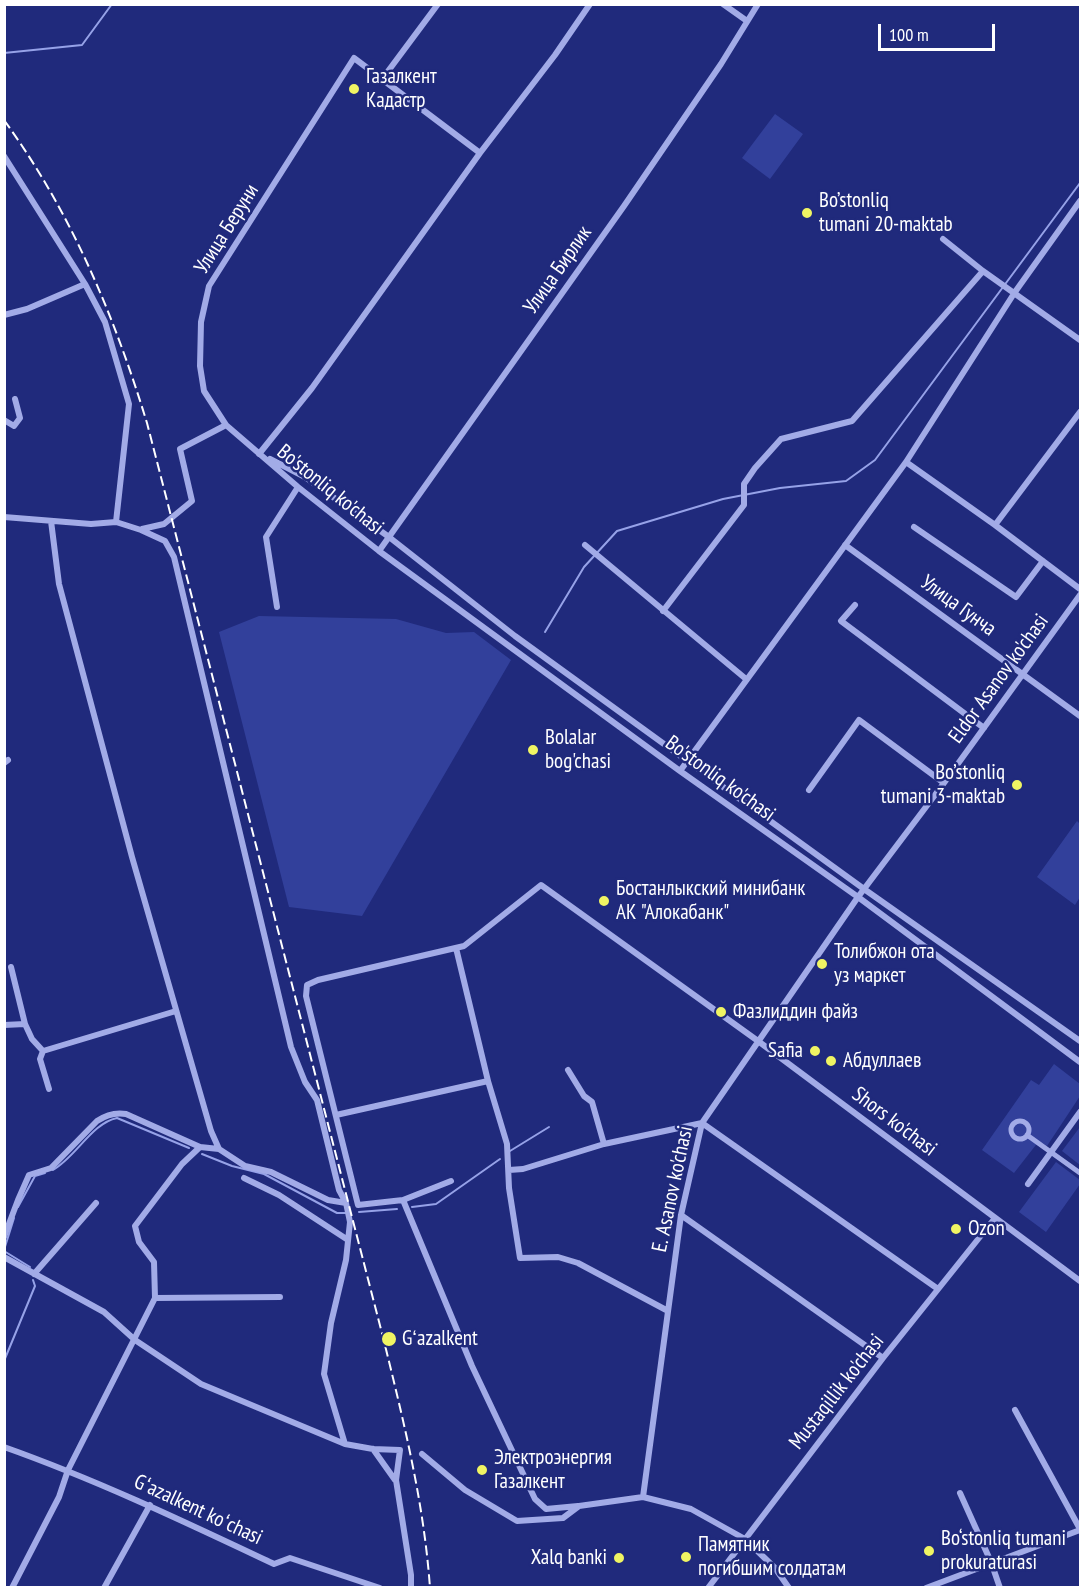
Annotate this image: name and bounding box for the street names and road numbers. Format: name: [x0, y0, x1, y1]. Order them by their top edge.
street label: Улица Беруни: [190, 180, 264, 278]
street label: Улица Бирлик: [519, 221, 597, 319]
street label: Bo'stonliq ko'chasi: [272, 439, 388, 541]
street label: Улица Гунча: [915, 570, 1001, 642]
street label: Eldor Asanov ko'chasi: [944, 610, 1054, 748]
street label: Bo'stonliq ko'chasi: [660, 731, 780, 827]
street label: Shors ko'chasi: [847, 1082, 941, 1162]
street label: E. Asanov ko'chasi: [647, 1124, 699, 1254]
street label: Mustaqillik ko'chasi: [784, 1329, 890, 1455]
street label: Gʻazalkent koʻchasi: [130, 1469, 266, 1551]

